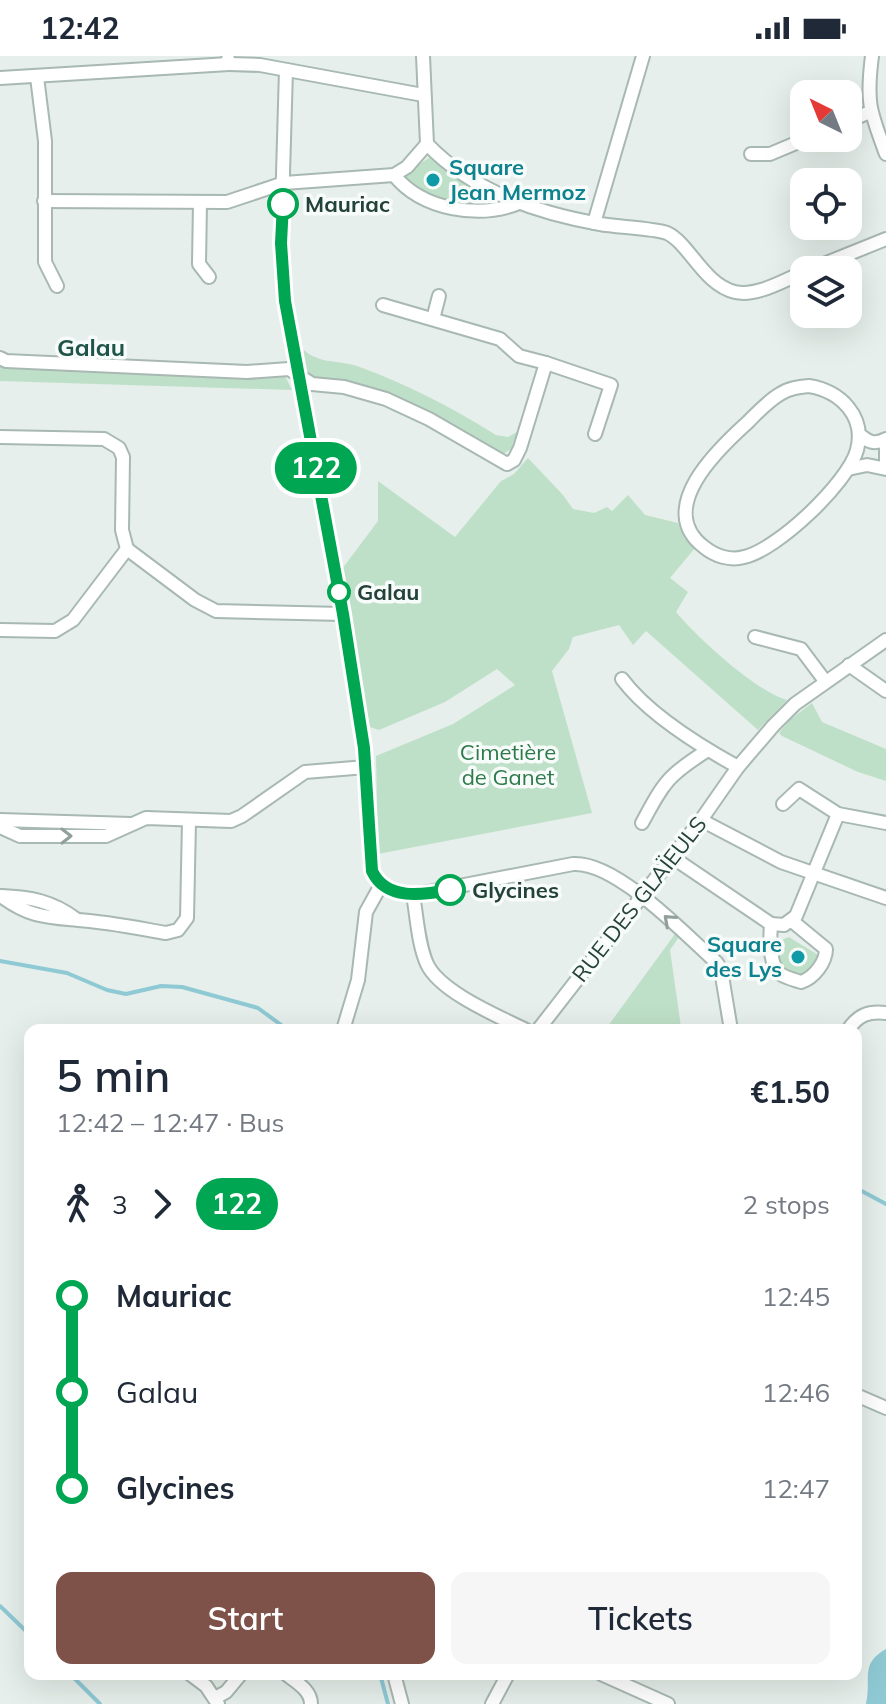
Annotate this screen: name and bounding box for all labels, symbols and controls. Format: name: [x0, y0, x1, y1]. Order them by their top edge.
text: 12:42: [40, 9, 119, 47]
north arrow: [790, 80, 862, 152]
map controls: [790, 80, 862, 328]
place label: Square Jean Mermoz: [449, 153, 586, 206]
button: locate: [790, 168, 862, 240]
marker: Square Jean Mermoz: [424, 171, 442, 189]
marker: Mauriac: [268, 189, 298, 219]
place label: Mauriac: [305, 190, 390, 218]
button: layers: [790, 256, 862, 328]
district label: Galau: [57, 332, 125, 362]
line badge: 122: [270, 442, 362, 494]
text: 122: [291, 450, 341, 485]
place label: Galau: [357, 578, 419, 606]
marker: Galau: [328, 581, 350, 603]
park label: Cimetière de Ganet: [460, 738, 556, 791]
street label: RUE DES GLAÏEULS: [566, 811, 712, 987]
one-way arrow: [60, 827, 73, 845]
marker: Glycines: [435, 875, 465, 905]
place label: Glycines: [472, 876, 559, 904]
one-way arrow: [664, 914, 678, 929]
place label: Square des Lys: [705, 930, 782, 983]
marker: Square des Lys: [789, 948, 807, 966]
text: 5 min: [56, 1048, 170, 1103]
text: €1.50: [751, 1073, 830, 1111]
text: 12:42 – 12:47 · Bus: [56, 1106, 285, 1139]
icon: walk: [56, 1182, 100, 1226]
icon: forward: [140, 1182, 184, 1226]
text: 122: [212, 1186, 262, 1221]
text: 3: [112, 1188, 128, 1221]
text: 2 stops: [743, 1188, 830, 1221]
text: Mauriac: [116, 1277, 232, 1315]
text: 12:45: [762, 1280, 830, 1313]
text: Galau: [116, 1373, 198, 1411]
text: 12:46: [762, 1376, 830, 1409]
text: Glycines: [116, 1469, 235, 1507]
text: 12:47: [762, 1472, 830, 1505]
button: Start: [56, 1572, 435, 1664]
button: Tickets: [451, 1572, 830, 1664]

